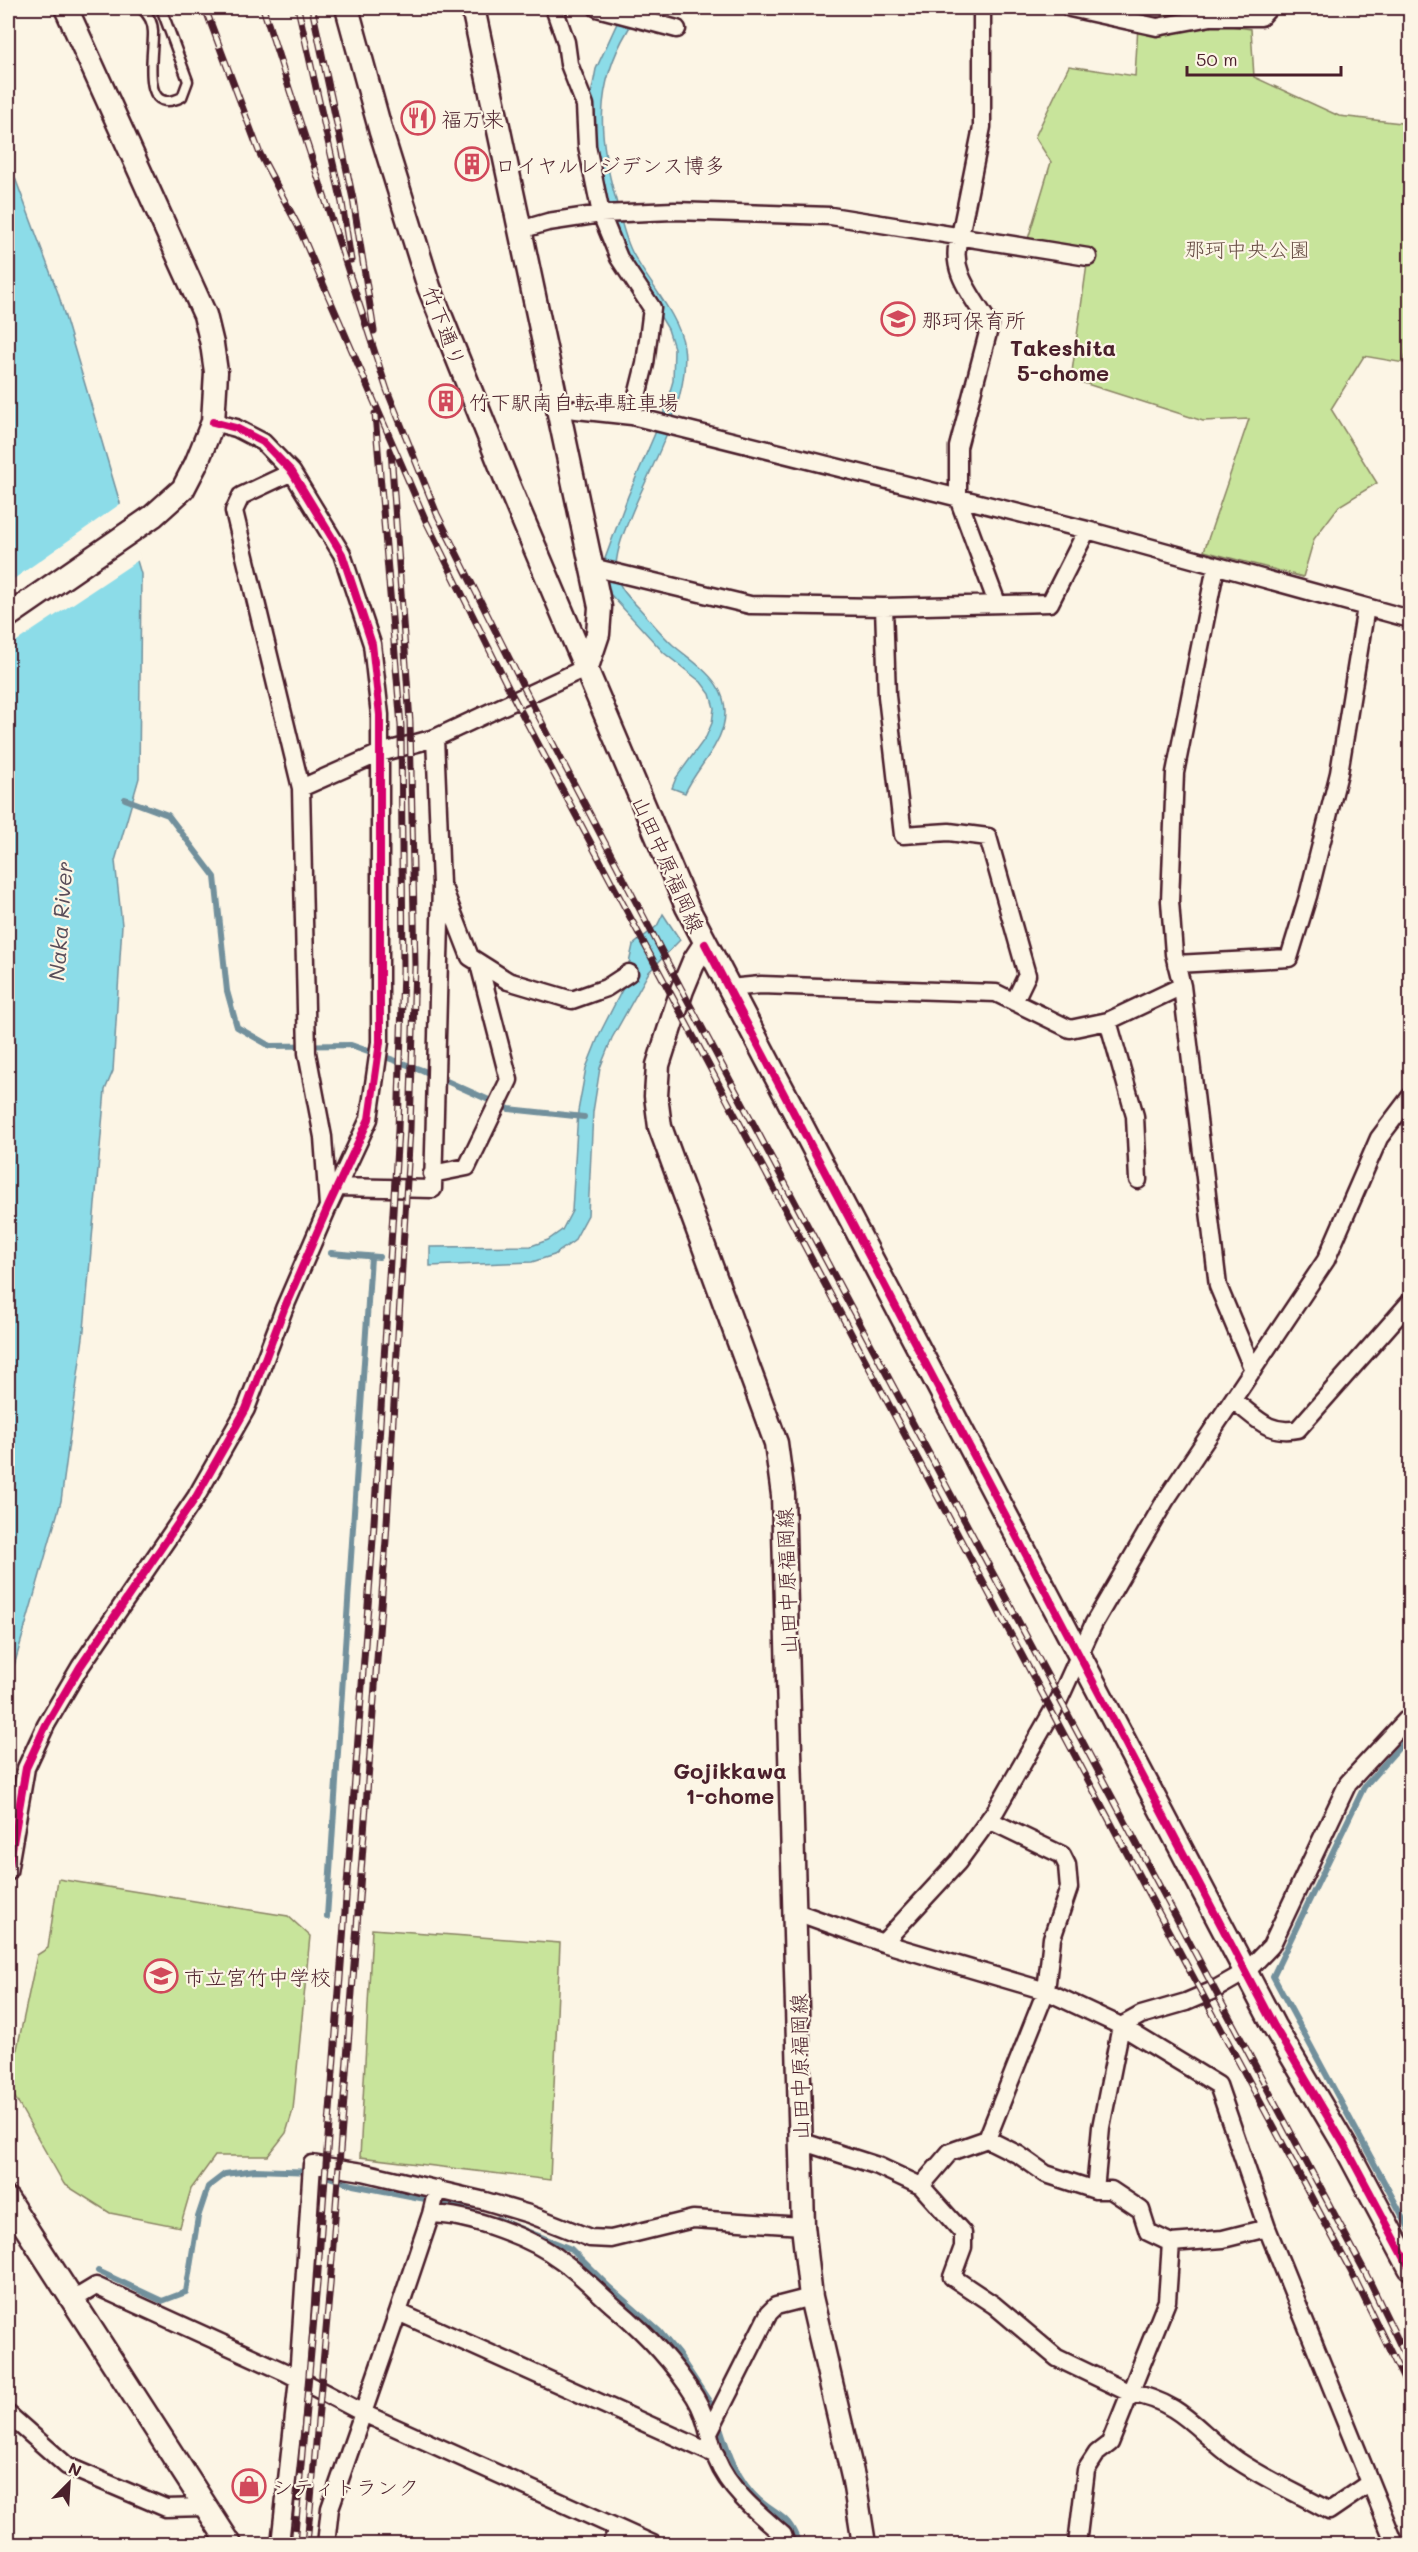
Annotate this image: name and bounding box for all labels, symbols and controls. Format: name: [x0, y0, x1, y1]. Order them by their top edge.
scale bar: [1187, 39, 1342, 77]
text: 50 m: [1196, 47, 1238, 71]
restaurant icon: 福万来: [400, 100, 436, 136]
place label: 福万来: [441, 105, 504, 132]
building icon: ロイヤルレジデンス博多: [454, 146, 490, 182]
place label: ロイヤルレジデンス博多: [495, 151, 726, 178]
park label: 那珂中央公園: [1184, 235, 1310, 262]
street label: 竹下通り: [417, 282, 473, 370]
school or university icon: 那珂保育所: [880, 301, 916, 337]
place label: 那珂保育所: [921, 306, 1026, 333]
district label: Takeshita 5-chome: [1010, 333, 1116, 387]
building icon: 竹下駅南自転車駐車場: [428, 383, 464, 419]
place label: 竹下駅南自転車駐車場: [469, 388, 679, 415]
street label: 山田中原福岡線: [627, 791, 711, 937]
water label: Naka River: [41, 860, 79, 982]
street label: 山田中原福岡線: [770, 1507, 802, 1655]
district label: Gojikkawa 1-chome: [673, 1756, 787, 1810]
school or university icon: 市立宮竹中学校: [143, 1958, 179, 1994]
place label: 市立宮竹中学校: [184, 1963, 331, 1990]
street label: 山田中原福岡線: [784, 1993, 814, 2141]
north arrow: [39, 2453, 99, 2513]
text: N: [65, 2457, 85, 2481]
shop icon: シティトランク: [231, 2468, 267, 2504]
place label: シティトランク: [272, 2473, 419, 2500]

